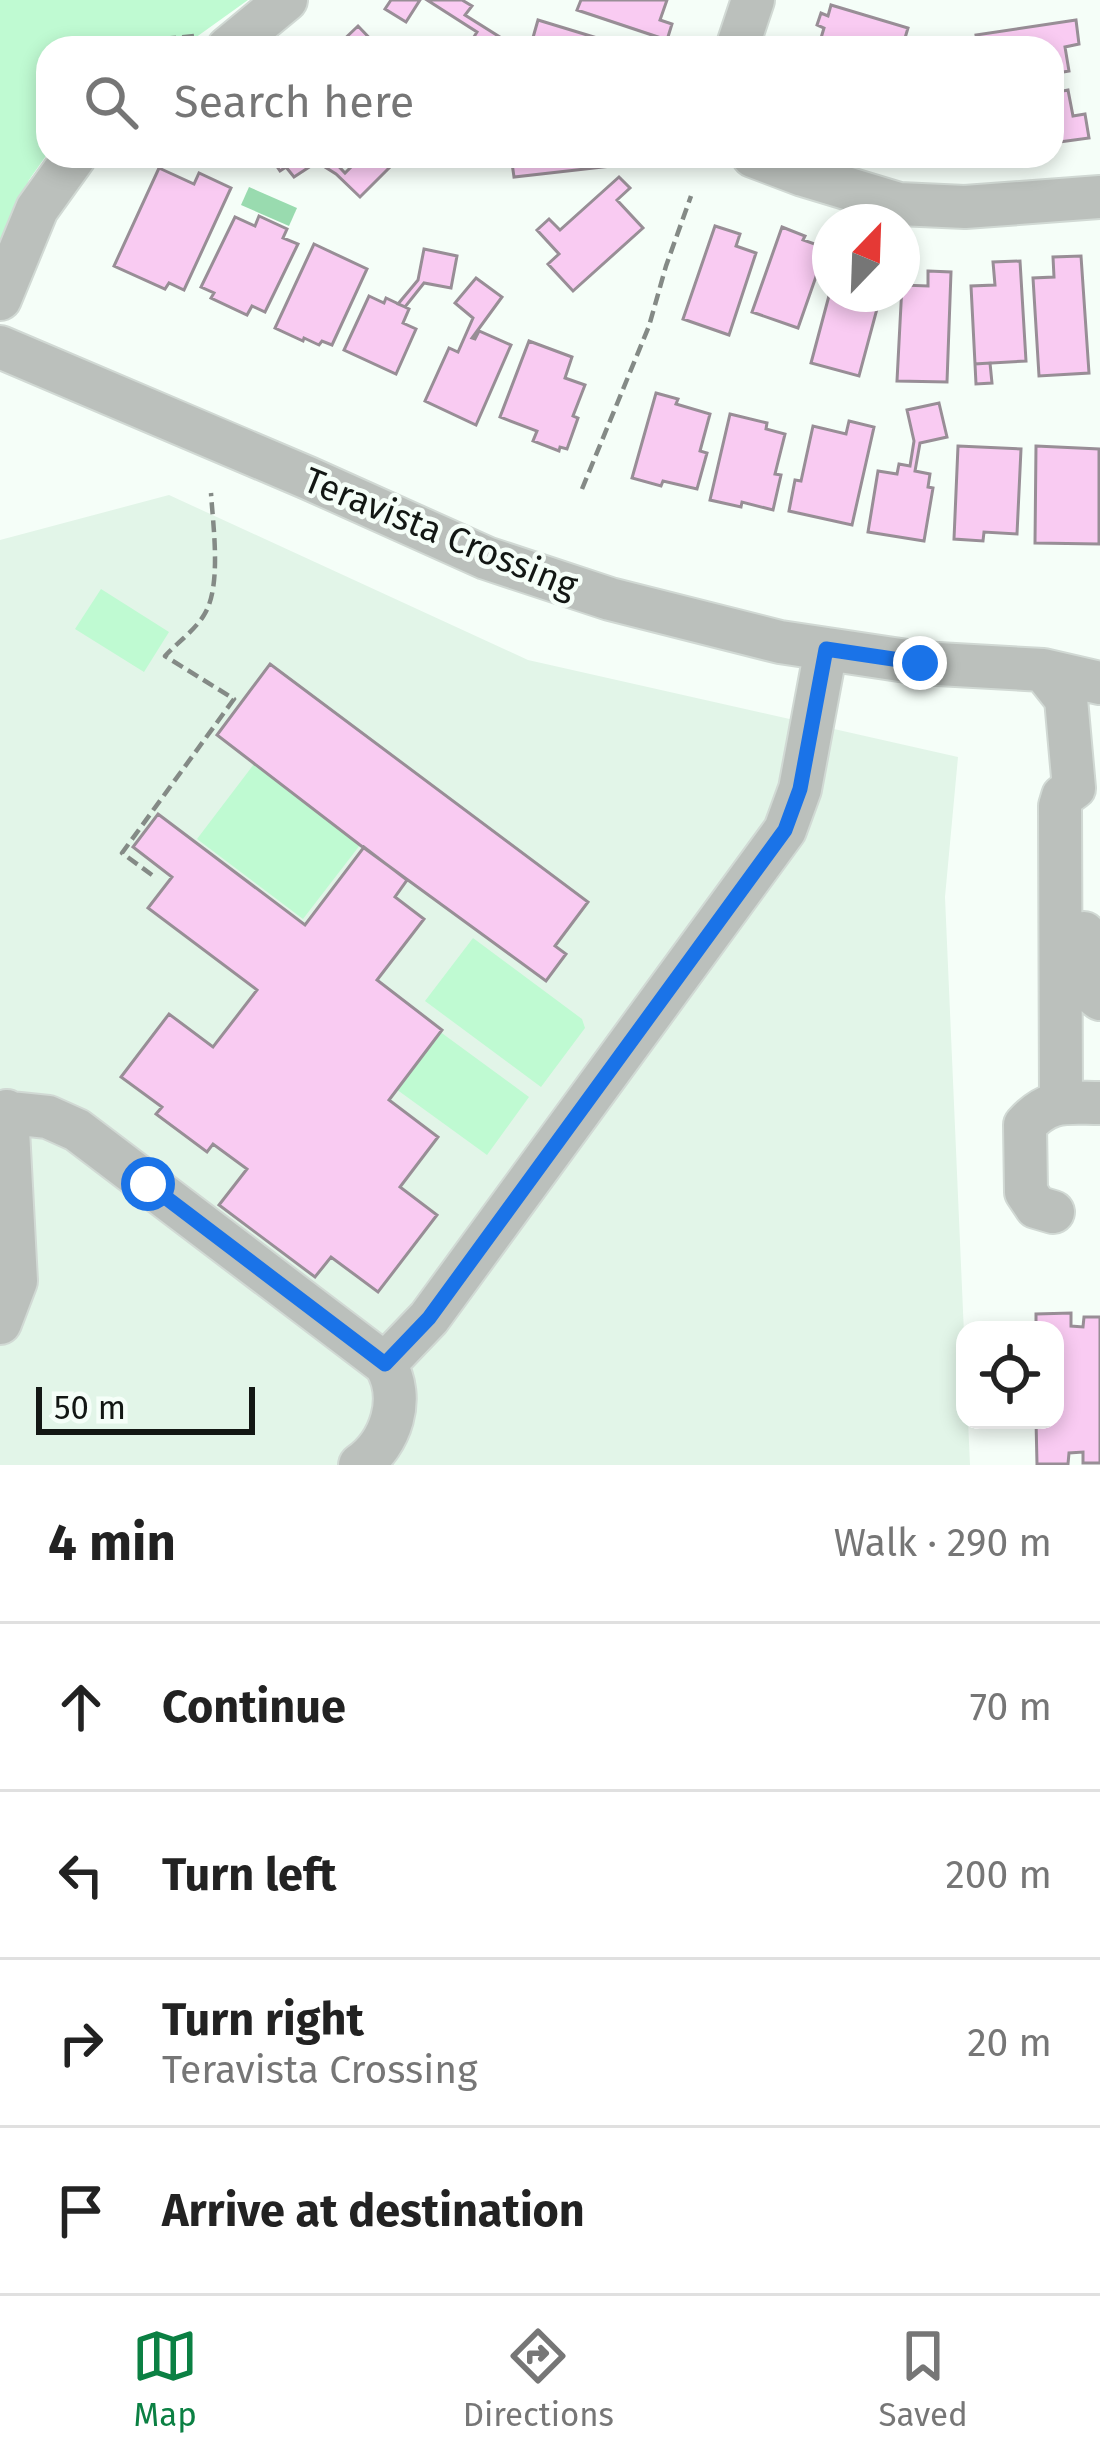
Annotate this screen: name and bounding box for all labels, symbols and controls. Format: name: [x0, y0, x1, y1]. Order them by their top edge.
search box: [36, 36, 1064, 168]
icon: search: [78, 69, 144, 135]
text: Search here: [174, 75, 414, 129]
north arrow: [812, 204, 920, 312]
street label: Teravista Crossing: [297, 458, 584, 608]
route end: [893, 636, 947, 690]
route start: [121, 1157, 175, 1211]
map controls: [956, 1321, 1064, 1429]
button: locate: [956, 1321, 1064, 1429]
scale bar: [36, 1381, 255, 1434]
text: 50 m: [54, 1388, 126, 1428]
text: 4 min: [48, 1512, 176, 1574]
text: Walk · 290 m: [834, 1520, 1052, 1566]
icon: ahead: [48, 1674, 114, 1740]
text: Continue: [162, 1680, 346, 1734]
text: 70 m: [970, 1684, 1052, 1730]
icon: left: [48, 1842, 114, 1908]
text: Turn left: [162, 1848, 336, 1902]
text: 200 m: [945, 1852, 1052, 1898]
text: Turn right: [162, 1993, 364, 2047]
icon: right: [48, 2010, 114, 2076]
text: 20 m: [967, 2020, 1052, 2066]
text: Teravista Crossing: [162, 2047, 477, 2093]
icon: arrive: [48, 2178, 114, 2244]
text: Arrive at destination: [162, 2184, 585, 2238]
tab: Map: [132, 2323, 198, 2435]
tab: Directions: [463, 2323, 614, 2435]
tab: Saved: [878, 2323, 968, 2435]

